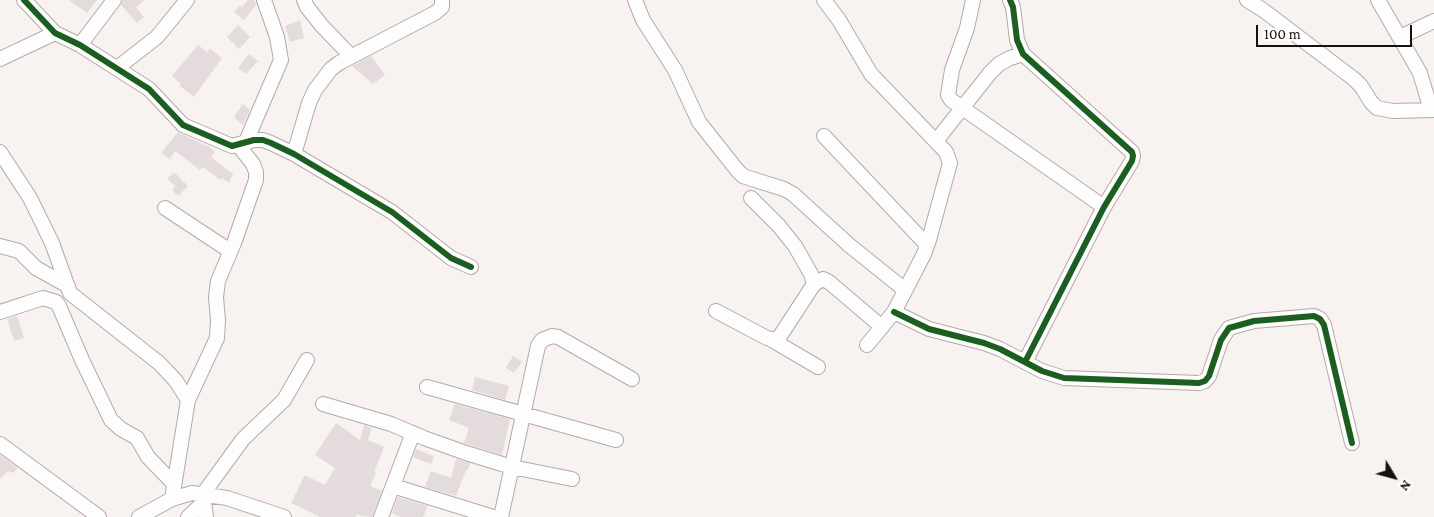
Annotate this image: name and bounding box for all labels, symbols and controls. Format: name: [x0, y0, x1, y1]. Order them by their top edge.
scale bar: [1259, 15, 1415, 47]
text: 100 m: [1264, 26, 1301, 42]
north arrow: [1369, 452, 1419, 502]
text: N: [1397, 477, 1415, 495]

